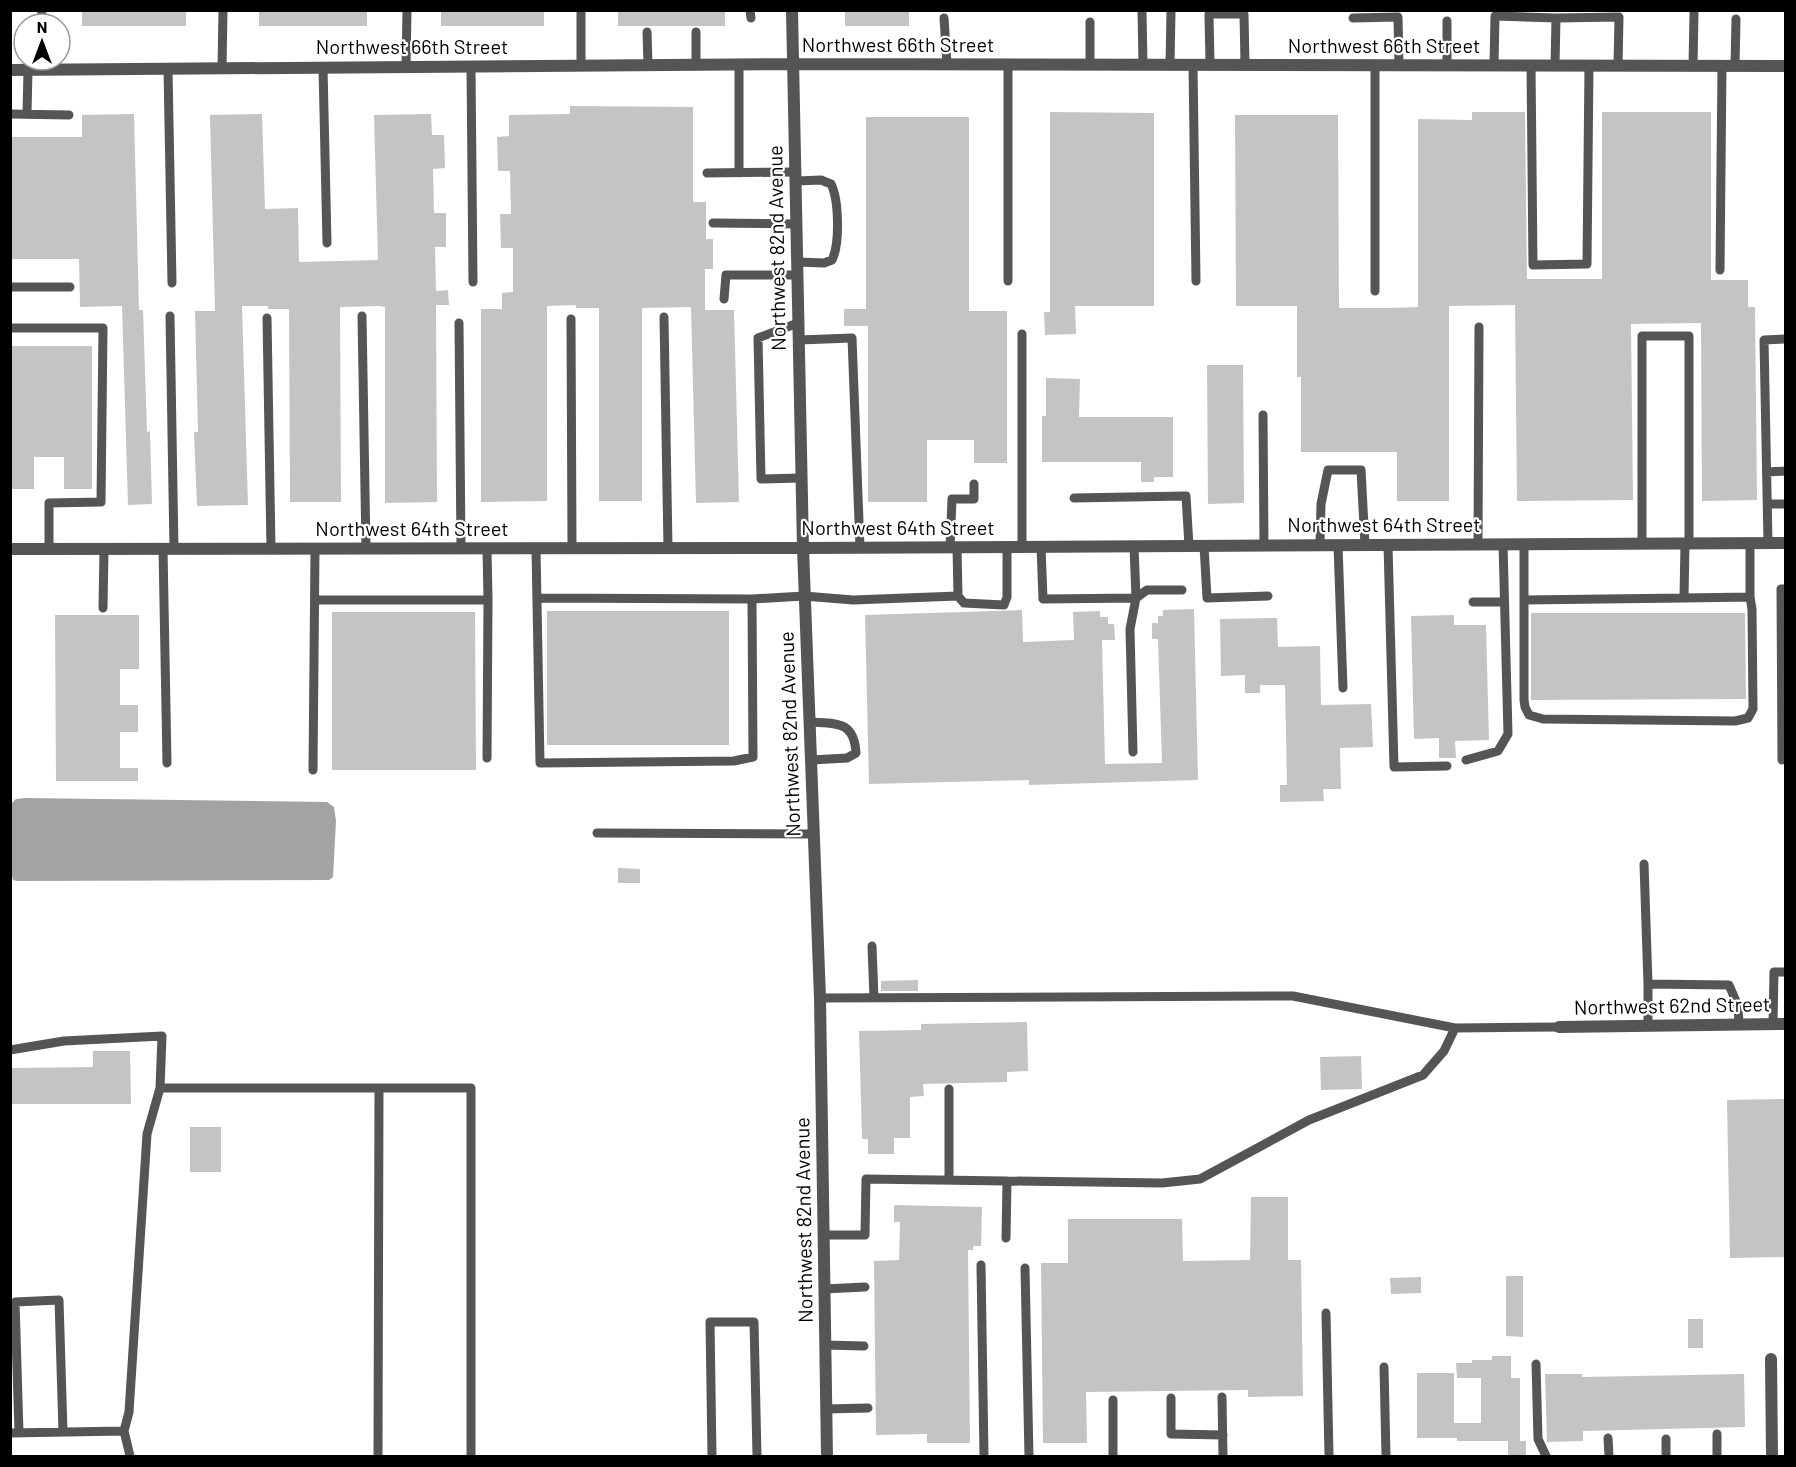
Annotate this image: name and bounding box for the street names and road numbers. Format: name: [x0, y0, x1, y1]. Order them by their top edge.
street label: Northwest 66th Street: [802, 32, 994, 56]
street label: Northwest 66th Street: [1288, 33, 1480, 57]
street label: Northwest 66th Street: [316, 34, 508, 58]
street label: Northwest 82nd Avenue: [762, 145, 790, 351]
street label: Northwest 64th Street: [1287, 512, 1481, 536]
street label: Northwest 64th Street: [801, 515, 995, 539]
street label: Northwest 64th Street: [315, 516, 509, 540]
street label: Northwest 82nd Avenue: [773, 631, 805, 837]
street label: Northwest 62nd Street: [1574, 991, 1770, 1019]
street label: Northwest 82nd Avenue: [789, 1117, 817, 1323]

